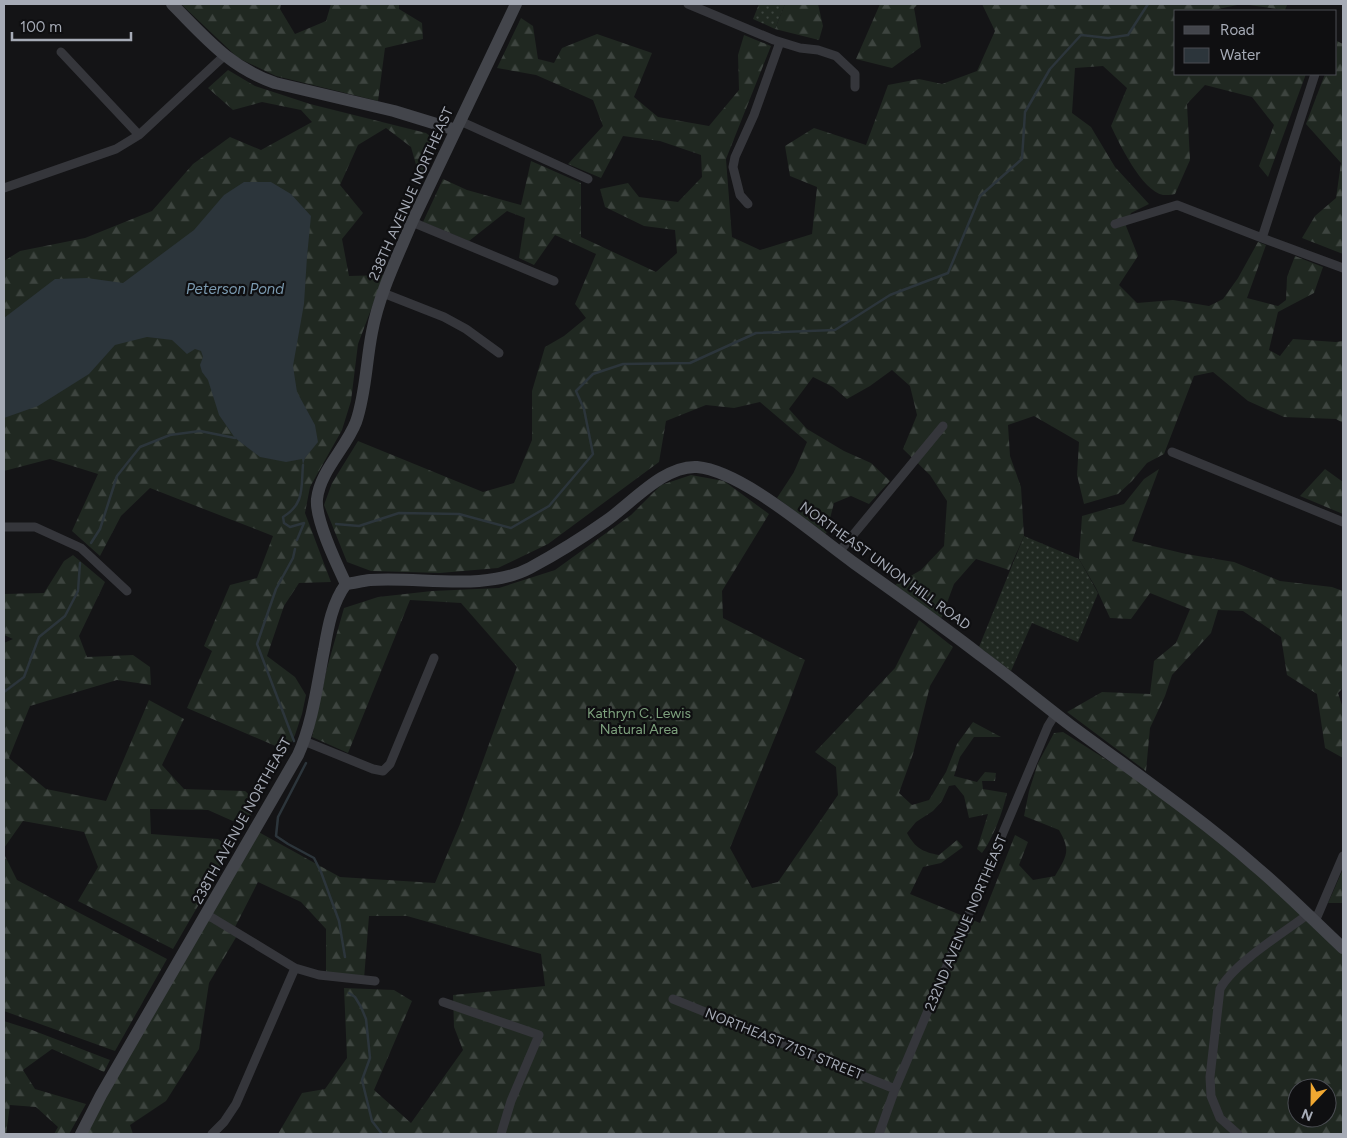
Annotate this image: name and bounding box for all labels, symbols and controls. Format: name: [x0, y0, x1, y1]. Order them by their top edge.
scale bar: [12, 10, 131, 42]
legend: [1174, 10, 1337, 75]
text: 100 m: [20, 18, 62, 36]
text: Road: [1220, 21, 1255, 39]
text: Water: [1220, 46, 1260, 64]
street label: 238TH AVENUE NORTHEAST: [365, 104, 457, 283]
water label: Peterson Pond: [186, 280, 284, 298]
street label: NORTHEAST UNION HILL ROAD: [796, 498, 974, 634]
park label: Kathryn C. Lewis Natural Area: [587, 705, 691, 738]
street label: 238TH AVENUE NORTHEAST: [189, 735, 295, 907]
street label: 232ND AVENUE NORTHEAST: [921, 832, 1011, 1013]
street label: NORTHEAST 71ST STREET: [703, 1005, 866, 1084]
north arrow: [1287, 1078, 1337, 1128]
text: N: [1299, 1105, 1316, 1124]

